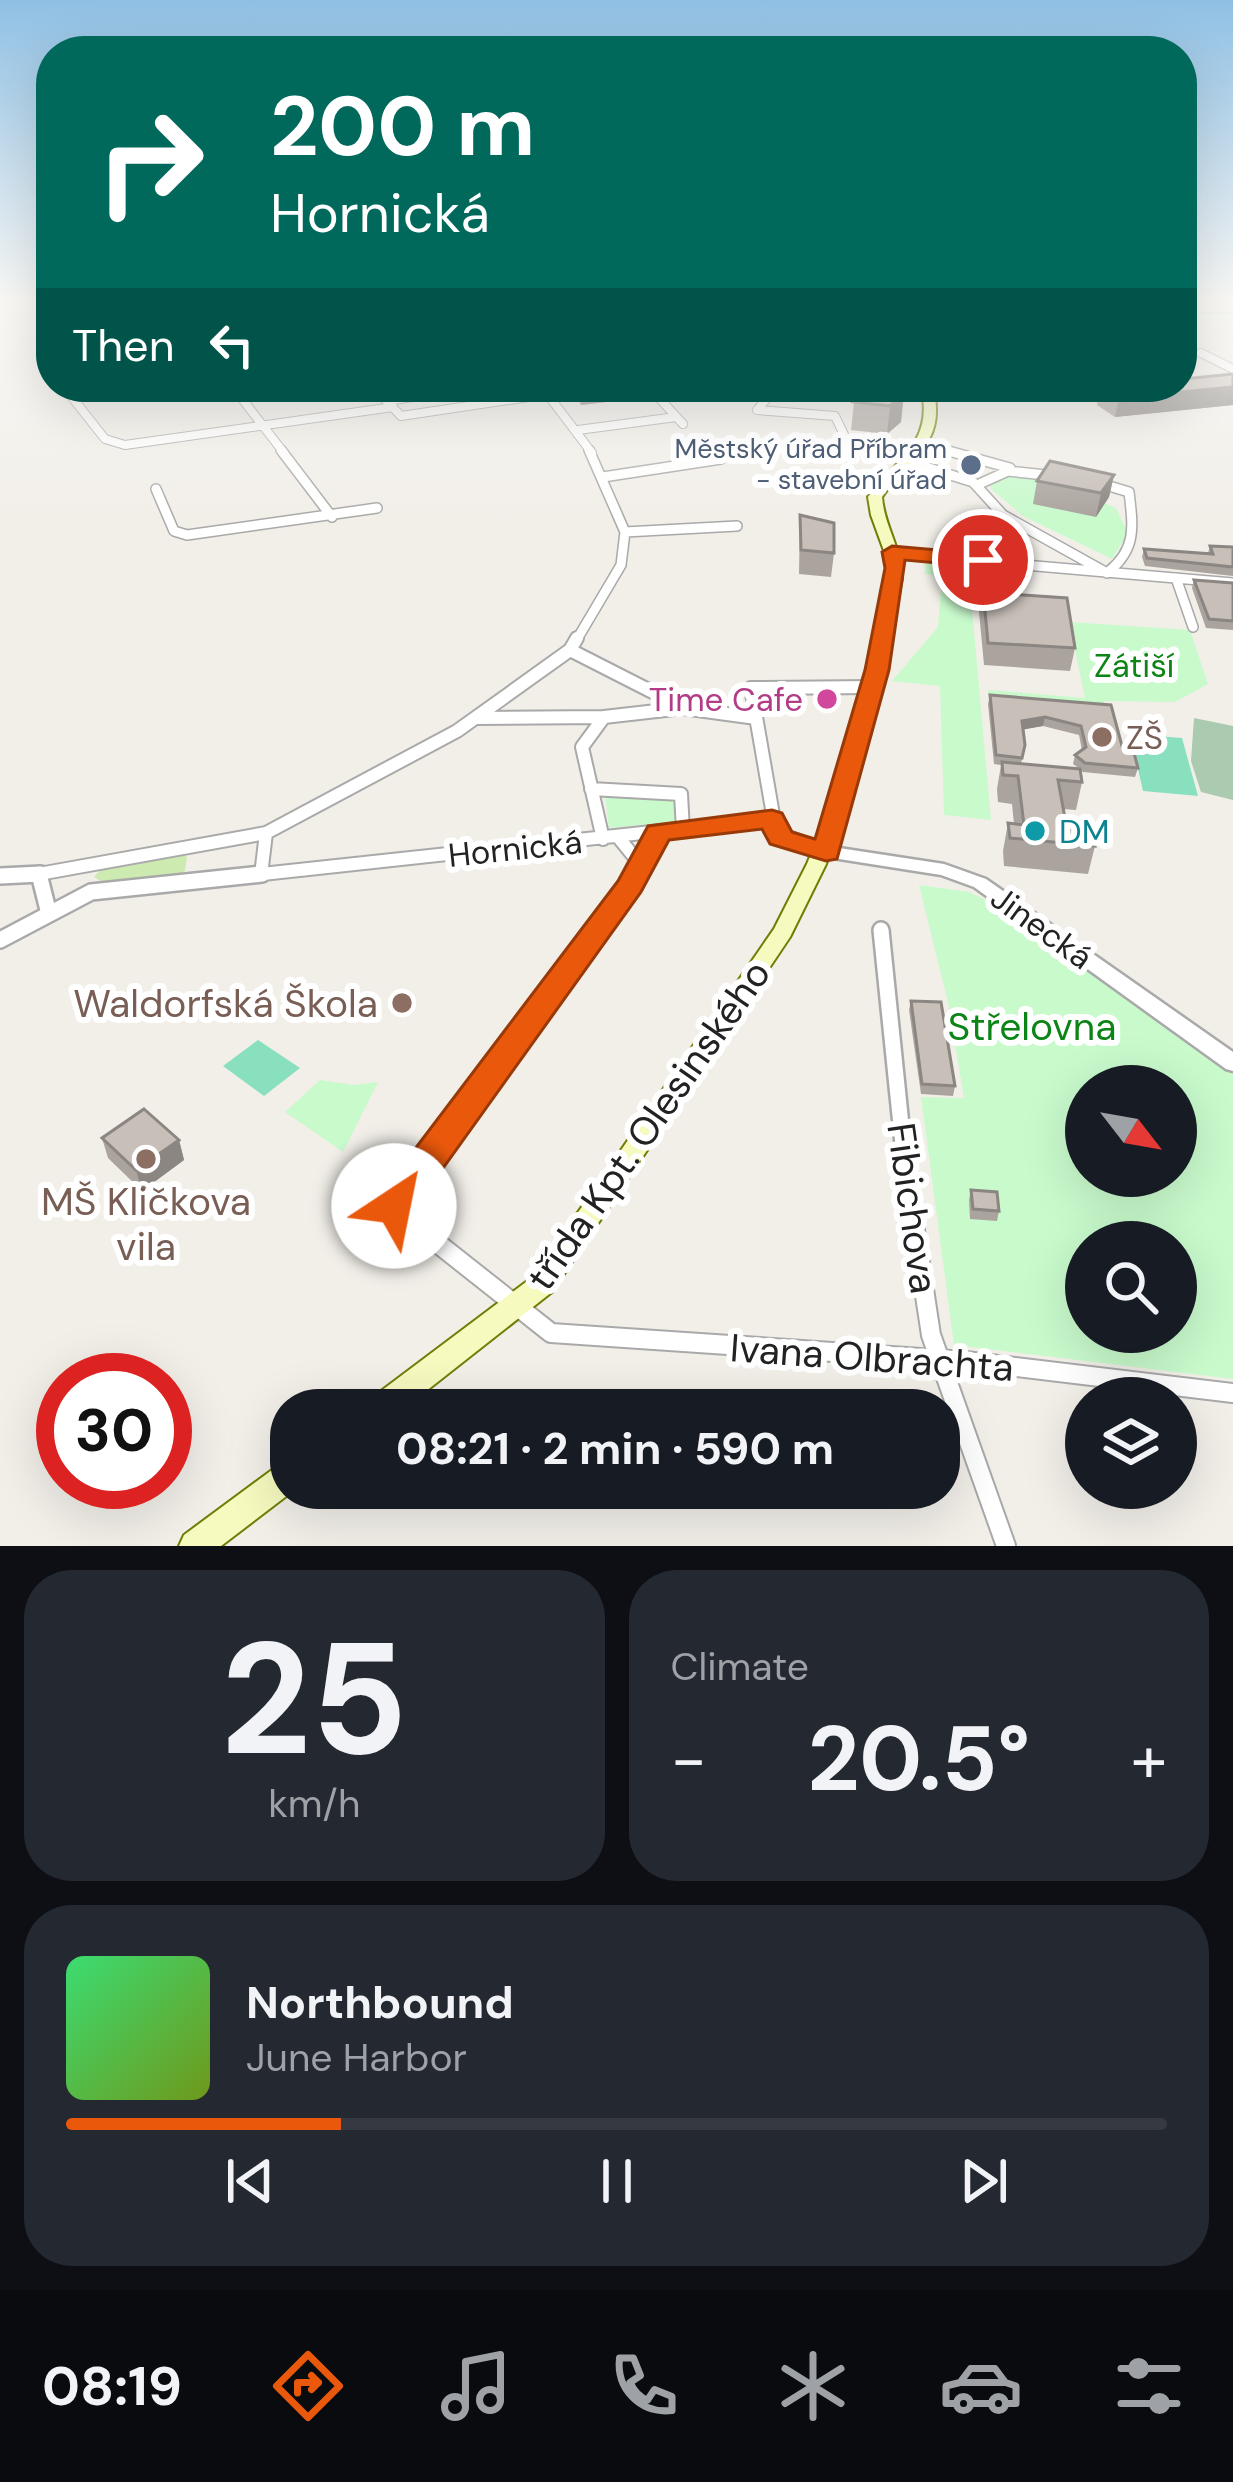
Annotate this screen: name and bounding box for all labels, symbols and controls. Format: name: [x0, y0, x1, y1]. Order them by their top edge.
text: 200 m: [270, 72, 535, 181]
icon: right: [72, 84, 228, 240]
text: Hornická: [270, 178, 490, 249]
icon: left: [199, 312, 265, 378]
text: Then: [72, 316, 175, 375]
place label: Městský úřad Příbram - stavební úřad: [674, 431, 947, 497]
marker: Městský úřad Příbram - stavební úřad: [958, 452, 984, 478]
pin: [932, 509, 1034, 611]
icon: arrive: [950, 527, 1016, 593]
park label: Zátiší: [1094, 644, 1175, 687]
place label: Time Cafe: [649, 678, 803, 721]
marker: Time Cafe: [814, 686, 840, 712]
place label: ZŠ: [1126, 716, 1163, 759]
marker: ZŠ: [1089, 724, 1115, 750]
place label: DM: [1059, 810, 1109, 853]
marker: DM: [1022, 818, 1048, 844]
street label: Hornická: [446, 820, 584, 877]
street label: Jinecká: [982, 876, 1101, 979]
street label: třída Kpt. Olesinského: [515, 950, 782, 1301]
place label: Waldorfská Škola: [73, 978, 378, 1029]
marker: Waldorfská Škola: [389, 990, 415, 1016]
park label: Střelovna: [948, 1001, 1116, 1052]
north arrow: [1065, 1065, 1197, 1197]
map controls: [1065, 1065, 1197, 1509]
street label: Fibichova: [875, 1120, 950, 1297]
position arrow: [331, 1143, 457, 1269]
marker: MŠ Kličkova vila: [133, 1146, 159, 1172]
place label: MŠ Kličkova vila: [41, 1176, 251, 1272]
button: search: [1065, 1221, 1197, 1353]
street label: Ivana Olbrachta: [728, 1322, 1015, 1393]
speed limit sign: 30: [36, 1353, 192, 1509]
button: layers: [1065, 1377, 1197, 1509]
text: 08:21 · 2 min · 590 m: [396, 1419, 834, 1478]
text: 25: [221, 1598, 408, 1801]
text: Climate: [671, 1641, 809, 1692]
text: 20.5°: [807, 1701, 1030, 1818]
text: −: [671, 1717, 707, 1802]
text: +: [1131, 1717, 1167, 1802]
text: km/h: [268, 1778, 360, 1829]
text: Northbound: [246, 1973, 514, 2032]
text: June Harbor: [246, 2032, 467, 2083]
icon: previous: [217, 2148, 283, 2214]
icon: pause: [584, 2148, 650, 2214]
icon: next: [951, 2148, 1017, 2214]
icon: directions: [266, 2344, 350, 2428]
icon: music: [434, 2344, 518, 2428]
icon: phone: [602, 2344, 686, 2428]
icon: climate: [771, 2344, 855, 2428]
icon: car: [939, 2344, 1023, 2428]
icon: filters: [1107, 2344, 1191, 2428]
text: 08:19: [42, 2351, 182, 2422]

